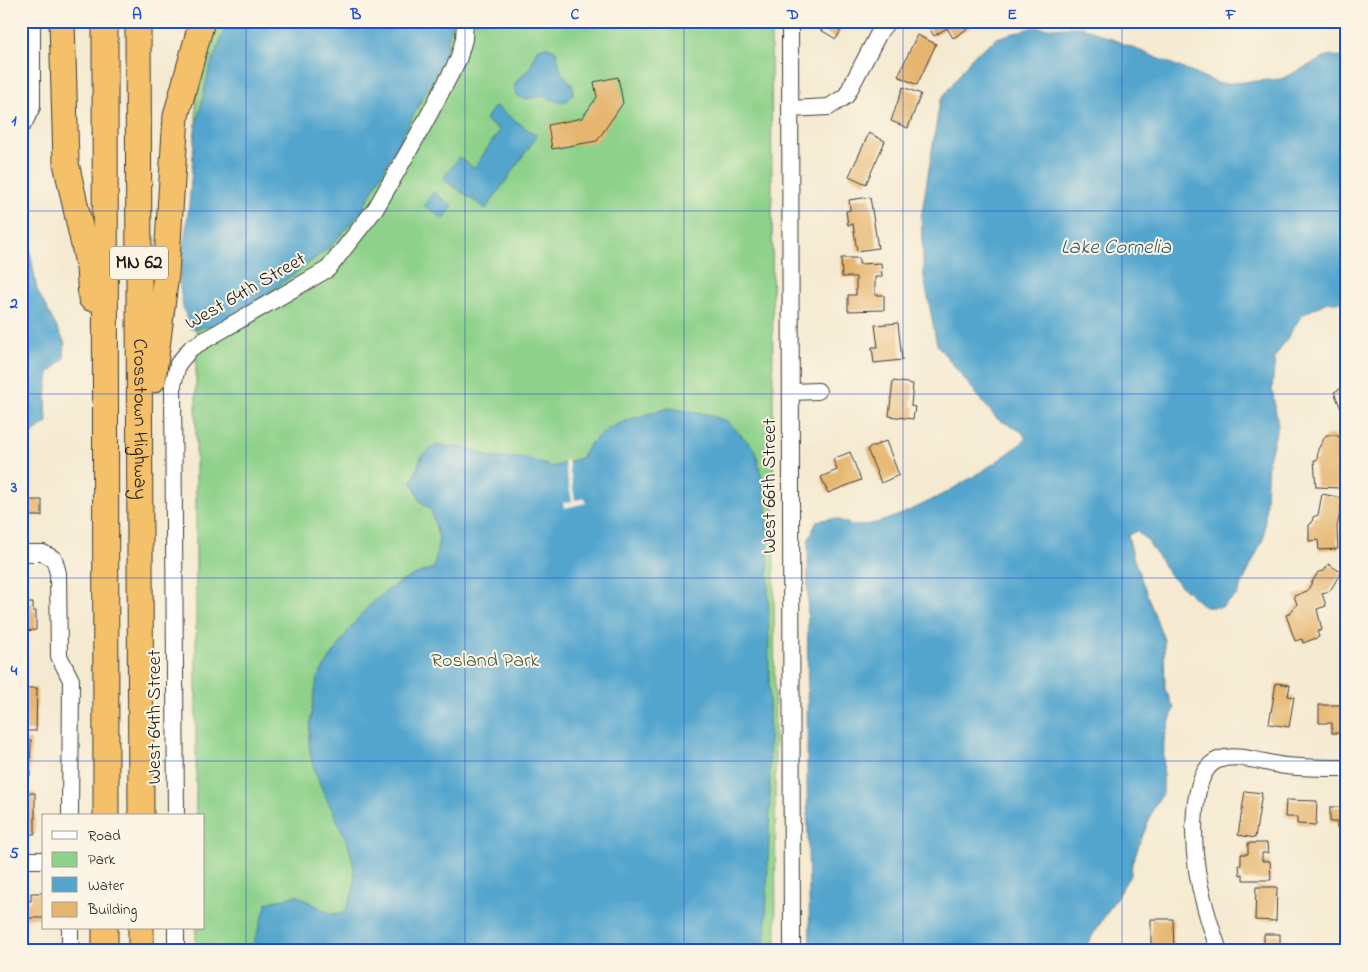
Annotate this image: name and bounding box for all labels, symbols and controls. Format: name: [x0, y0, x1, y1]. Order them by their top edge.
text: A: [132, 3, 142, 27]
text: B: [350, 3, 362, 27]
text: C: [571, 3, 580, 27]
text: D: [786, 3, 799, 27]
text: E: [1007, 3, 1017, 27]
text: F: [1225, 3, 1237, 27]
text: 1: [11, 109, 17, 133]
water label: Lake Cornelia: [1061, 233, 1172, 263]
street label: West 64th Street: [180, 246, 312, 338]
road number: MN 62: [110, 247, 168, 280]
text: 2: [9, 292, 18, 316]
street label: Crosstown Highway: [124, 338, 154, 500]
street label: West 66th Street: [756, 418, 785, 554]
text: 3: [10, 476, 18, 500]
park label: Rosland Park: [431, 647, 539, 676]
street label: West 64th Street: [141, 649, 170, 785]
text: 4: [10, 659, 18, 683]
legend: [42, 814, 205, 930]
text: Road: [88, 825, 121, 847]
text: 5: [9, 842, 19, 866]
text: Park: [88, 849, 116, 871]
text: Water: [88, 875, 124, 897]
text: Building: [87, 899, 137, 922]

